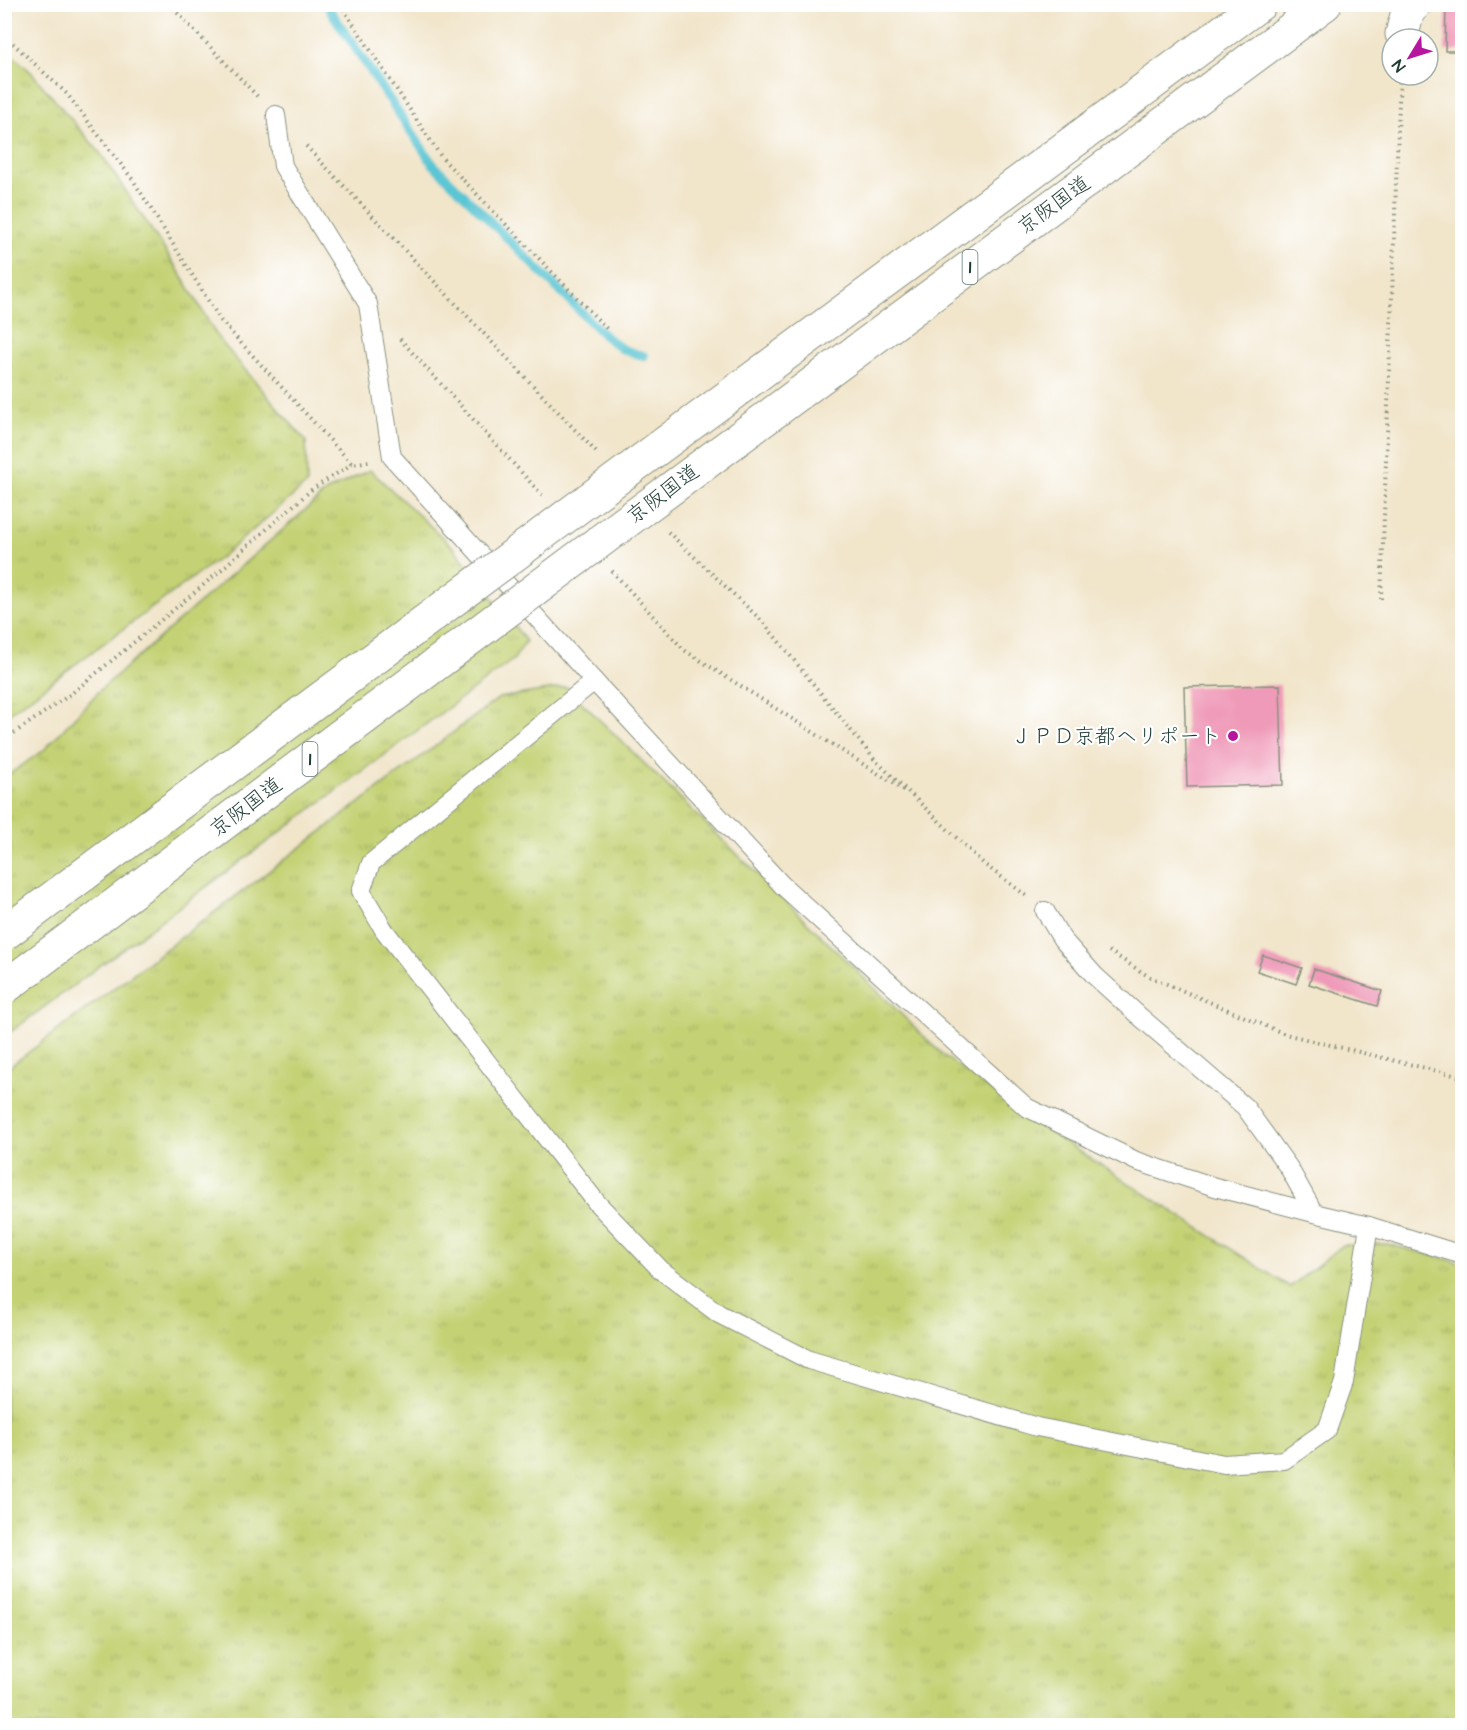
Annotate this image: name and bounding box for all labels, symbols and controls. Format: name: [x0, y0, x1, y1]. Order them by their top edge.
north arrow: [1380, 27, 1440, 87]
text: N: [1387, 55, 1411, 76]
street label: 京阪国道: [1011, 169, 1097, 241]
road number: 1: [962, 250, 978, 284]
street label: 京阪国道: [621, 457, 705, 531]
place label: ＪＰＤ京都ヘリポート: [1011, 722, 1221, 751]
marker: ＪＰＤ京都ヘリポート: [1226, 729, 1240, 743]
road number: 1: [302, 742, 318, 776]
street label: 京阪国道: [204, 770, 288, 844]

